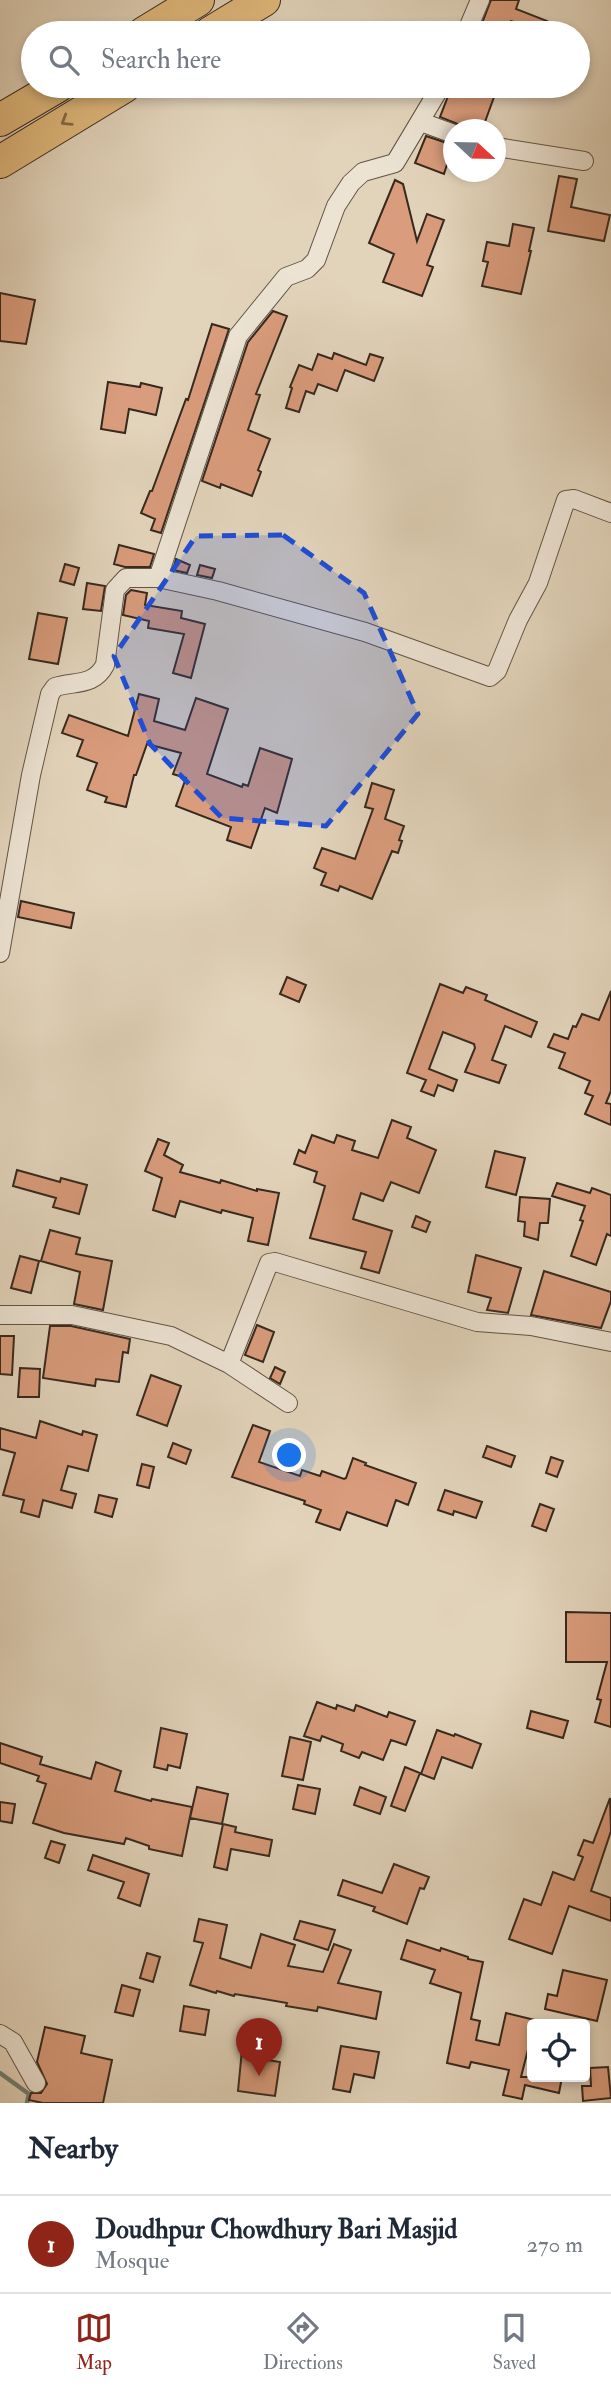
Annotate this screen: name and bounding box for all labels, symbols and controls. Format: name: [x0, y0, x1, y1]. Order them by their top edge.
search box: [21, 21, 590, 98]
icon: search: [45, 41, 83, 79]
text: Search here: [101, 44, 221, 76]
one-way arrow: [61, 113, 74, 126]
north arrow: [443, 119, 506, 182]
your location: [272, 1438, 306, 1472]
pin: 1: [236, 2018, 282, 2076]
map controls: [527, 2019, 590, 2082]
button: locate: [527, 2019, 590, 2082]
text: Nearby: [28, 2130, 118, 2167]
text: Doudhpur Chowdhury Bari Masjid: [95, 2214, 457, 2246]
text: 1: [47, 2230, 55, 2259]
text: 270 m: [526, 2230, 583, 2259]
text: Mosque: [95, 2246, 169, 2275]
tab: Map: [75, 2309, 113, 2375]
tab: Directions: [263, 2309, 343, 2375]
tab: Saved: [493, 2309, 536, 2375]

